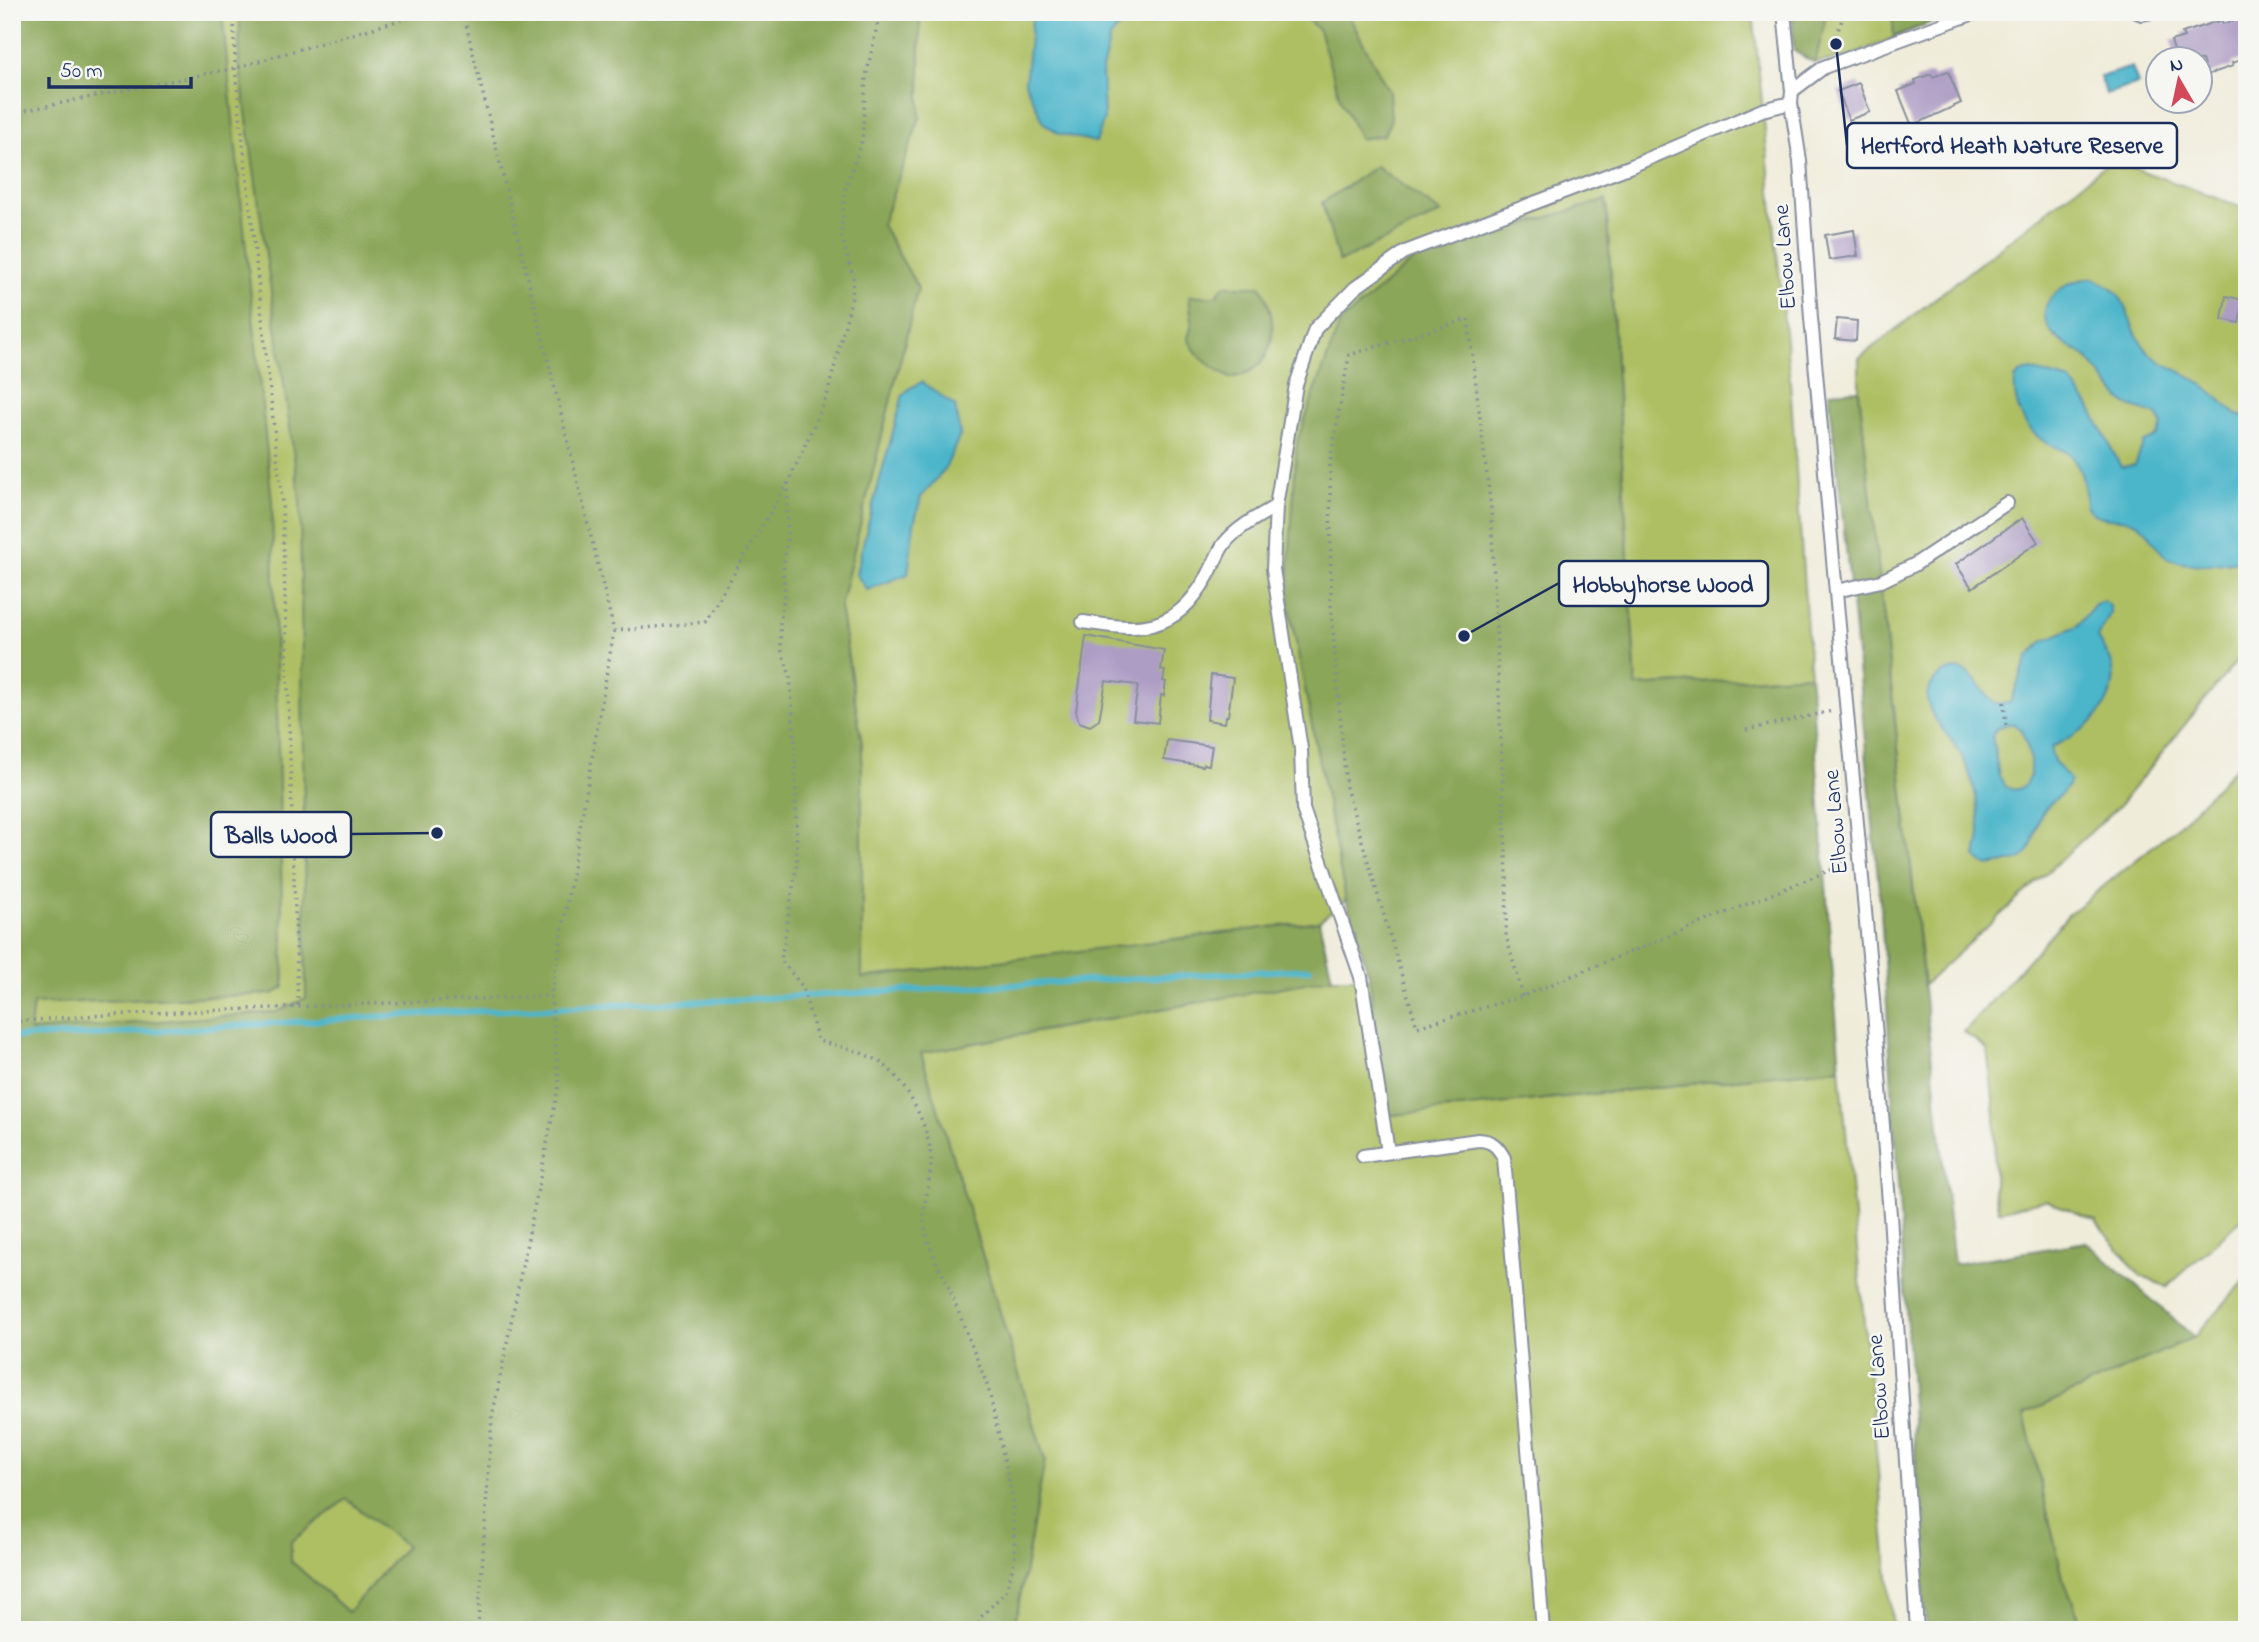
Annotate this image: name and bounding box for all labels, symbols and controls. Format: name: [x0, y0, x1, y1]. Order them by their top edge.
scale bar: [49, 46, 191, 90]
north arrow: [2144, 46, 2214, 116]
text: N: [2168, 51, 2185, 80]
text: 50 m: [60, 57, 103, 87]
callout: Hertford Heath Nature Reserve: [1847, 123, 2177, 168]
text: Hertford Heath Nature Reserve: [1861, 130, 2165, 165]
street label: Elbow Lane: [1766, 203, 1806, 311]
callout: Hobbyhorse Wood: [1559, 561, 1768, 606]
text: Hobbyhorse Wood: [1572, 569, 1754, 605]
street label: Elbow Lane: [1816, 767, 1858, 876]
callout: Balls Wood: [211, 812, 351, 857]
text: Balls Wood: [224, 820, 338, 855]
street label: Elbow Lane: [1860, 1333, 1900, 1441]

